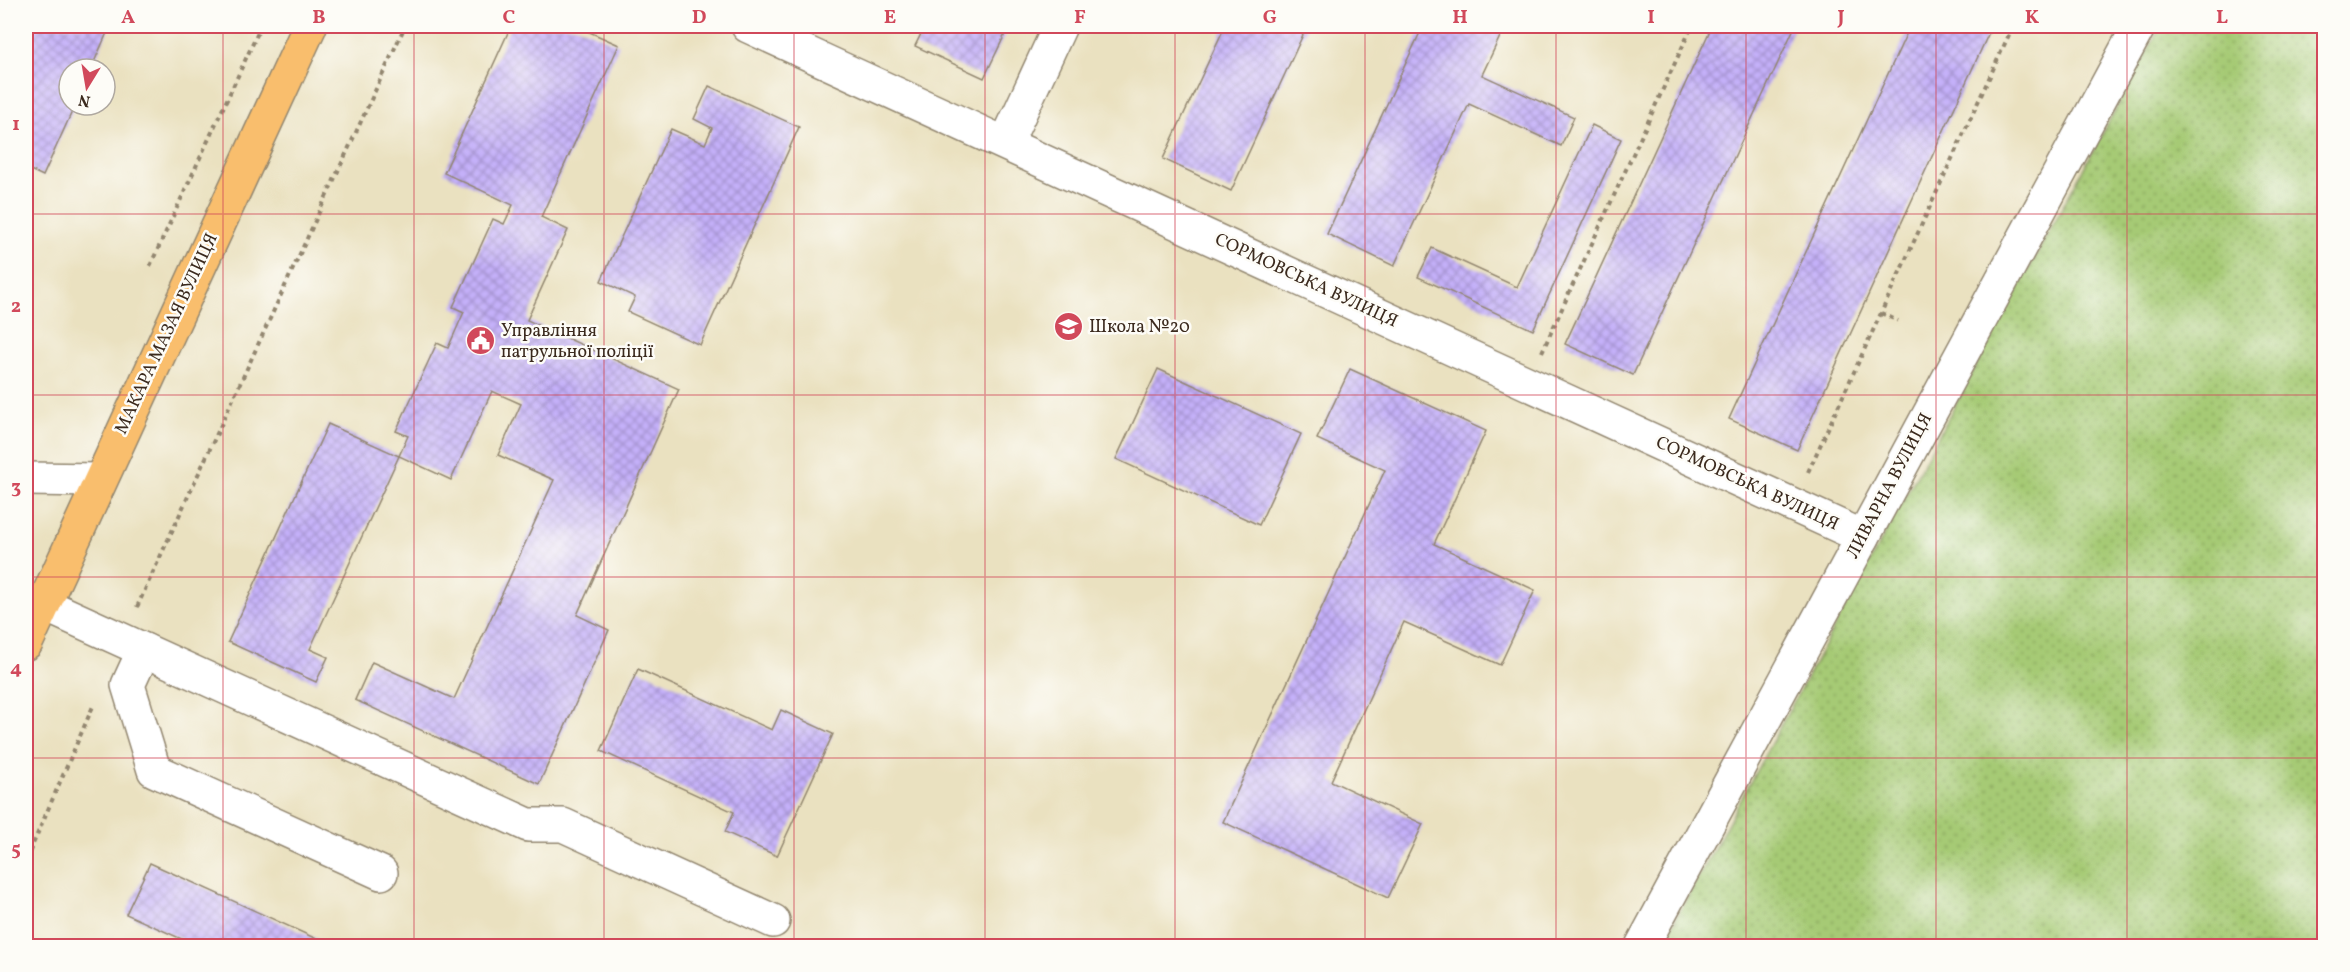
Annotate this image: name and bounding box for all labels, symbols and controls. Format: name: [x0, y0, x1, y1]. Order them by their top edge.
text: A: [121, 4, 135, 32]
text: B: [312, 4, 326, 32]
text: C: [503, 4, 516, 32]
text: D: [692, 4, 706, 32]
text: E: [884, 4, 896, 32]
text: F: [1074, 4, 1086, 32]
text: G: [1263, 4, 1277, 32]
text: H: [1452, 4, 1468, 32]
text: I: [1647, 4, 1655, 32]
text: J: [1836, 4, 1845, 32]
text: K: [2025, 4, 2040, 32]
text: L: [2216, 4, 2228, 32]
north arrow: [57, 57, 117, 117]
text: N: [76, 88, 92, 112]
text: 1: [12, 111, 20, 139]
street label: СОРМОВСЬКА ВУЛИЦЯ: [1210, 228, 1402, 334]
street label: МАКАРА МАЗАЯ ВУЛИЦЯ: [109, 229, 225, 439]
text: 2: [11, 293, 21, 321]
school or university icon: Школа №20: [1052, 311, 1084, 343]
place label: Школа №20: [1089, 315, 1190, 340]
place label: Управління патрульної поліції: [501, 319, 654, 365]
public building icon: Управління патрульної поліції: [464, 325, 496, 357]
street label: ЛИВАРНА ВУЛИЦЯ: [1841, 409, 1939, 563]
street label: СОРМОВСЬКА ВУЛИЦЯ: [1651, 431, 1843, 537]
text: 3: [11, 474, 21, 502]
text: 4: [10, 655, 22, 683]
text: 5: [11, 836, 21, 864]

